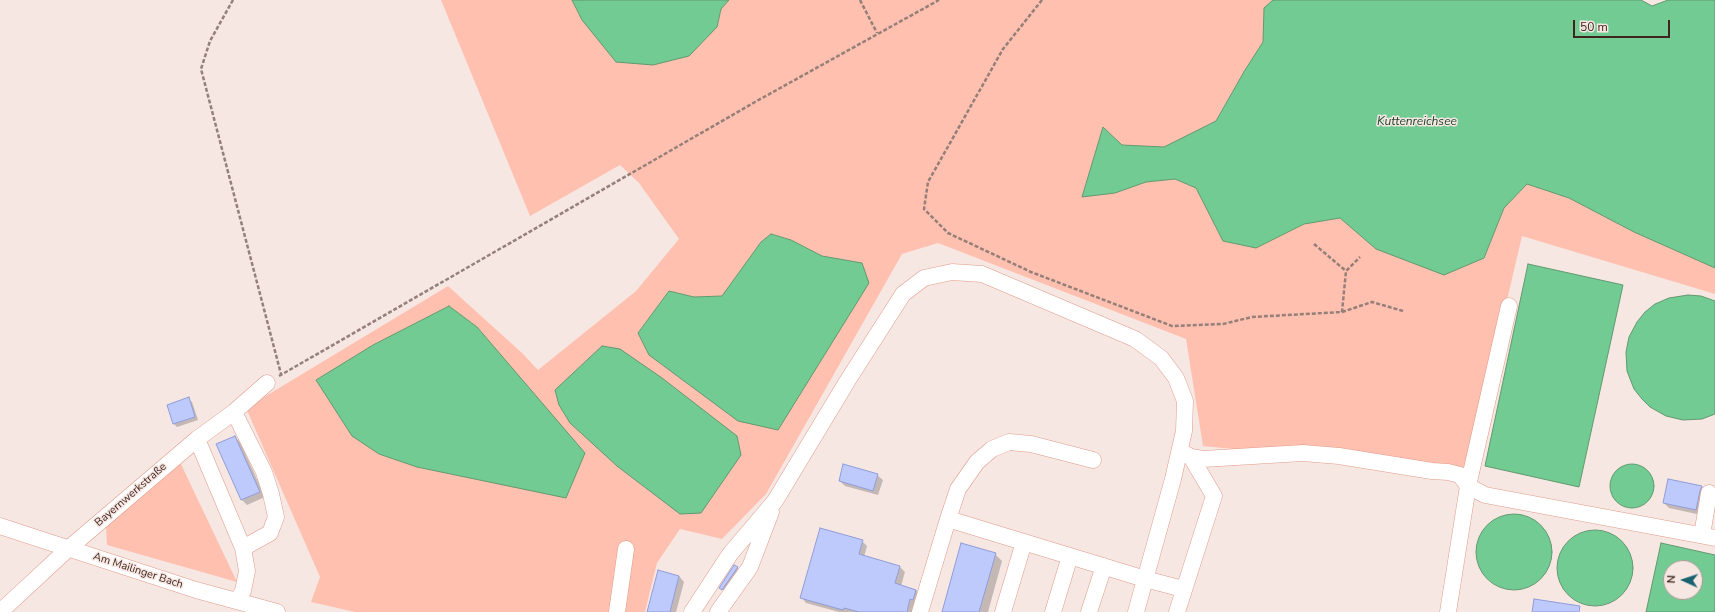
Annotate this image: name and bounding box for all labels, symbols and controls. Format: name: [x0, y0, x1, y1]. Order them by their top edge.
scale bar: [1575, 12, 1672, 38]
text: 50 m: [1580, 19, 1608, 35]
water label: Kuttenreichsee: [1377, 115, 1457, 129]
street label: Bayernwerkstraße: [93, 460, 169, 530]
street label: Am Mailinger Bach: [91, 550, 185, 592]
north arrow: [1663, 560, 1703, 600]
text: N: [1664, 575, 1679, 584]

